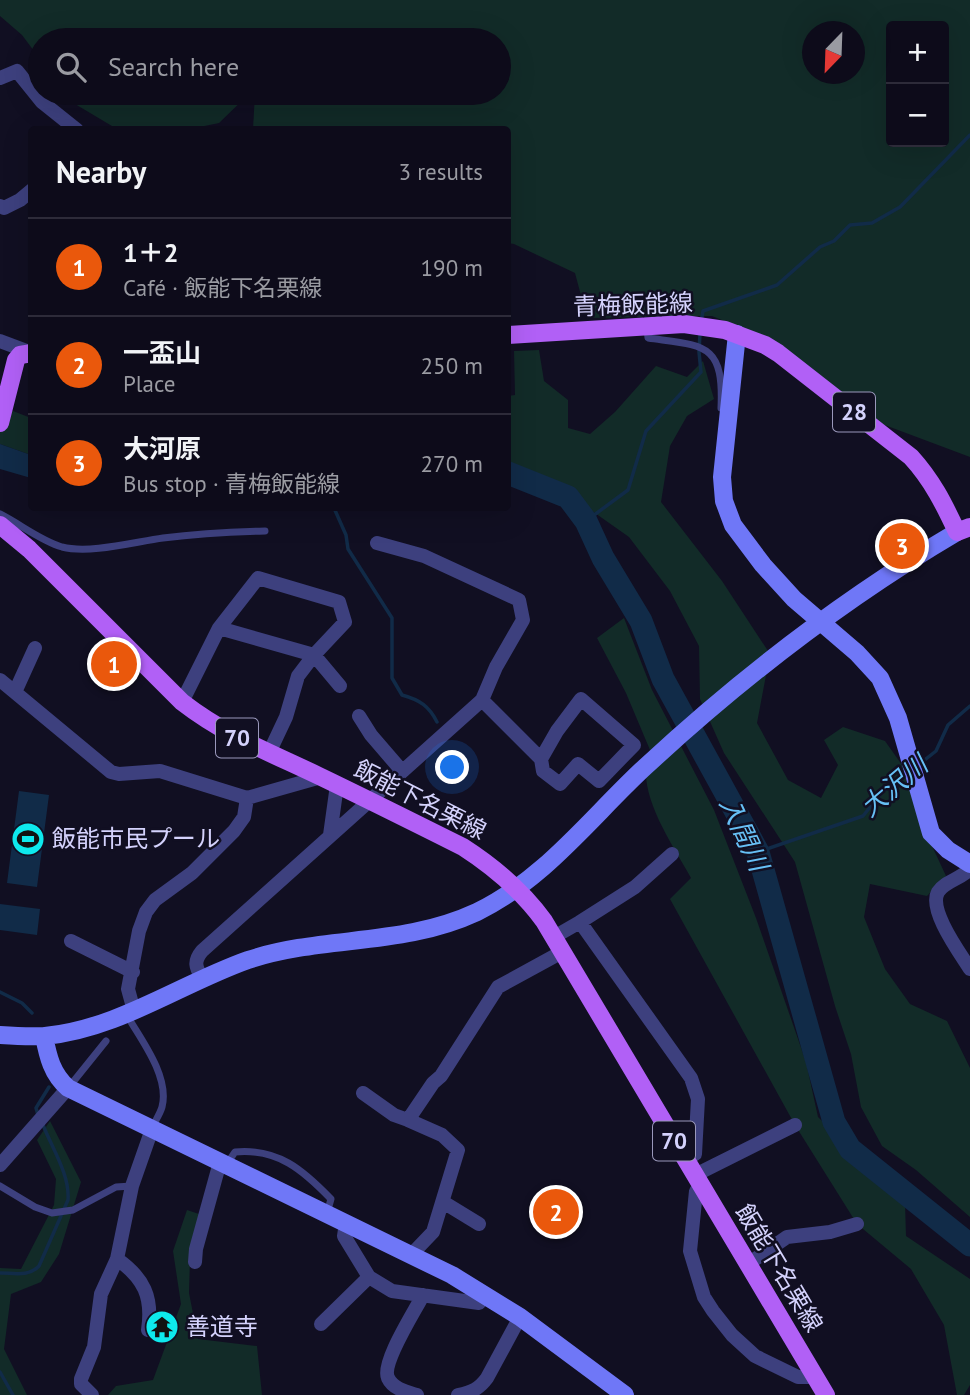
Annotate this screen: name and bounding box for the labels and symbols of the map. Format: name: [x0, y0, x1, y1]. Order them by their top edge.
north arrow: [802, 21, 865, 84]
street label: 青梅飯能線: [572, 287, 693, 322]
road number: 28: [833, 392, 875, 432]
pin: 3: [879, 520, 925, 572]
pin: 1: [91, 638, 137, 690]
road number: 70: [216, 718, 258, 758]
water label: 大沢川: [853, 746, 936, 823]
your location: [435, 750, 469, 784]
street label: 飯能下名栗線: [349, 753, 491, 846]
water label: 入間川: [713, 791, 777, 879]
sports icon: 飯能市民プール: [9, 820, 47, 858]
place label: 飯能市民プール: [52, 823, 220, 854]
road number: 70: [653, 1122, 695, 1160]
pin: 2: [533, 1186, 579, 1238]
street label: 飯能下名栗線: [729, 1198, 830, 1337]
temple icon: 善道寺: [143, 1308, 181, 1346]
place label: 善道寺: [186, 1311, 258, 1342]

